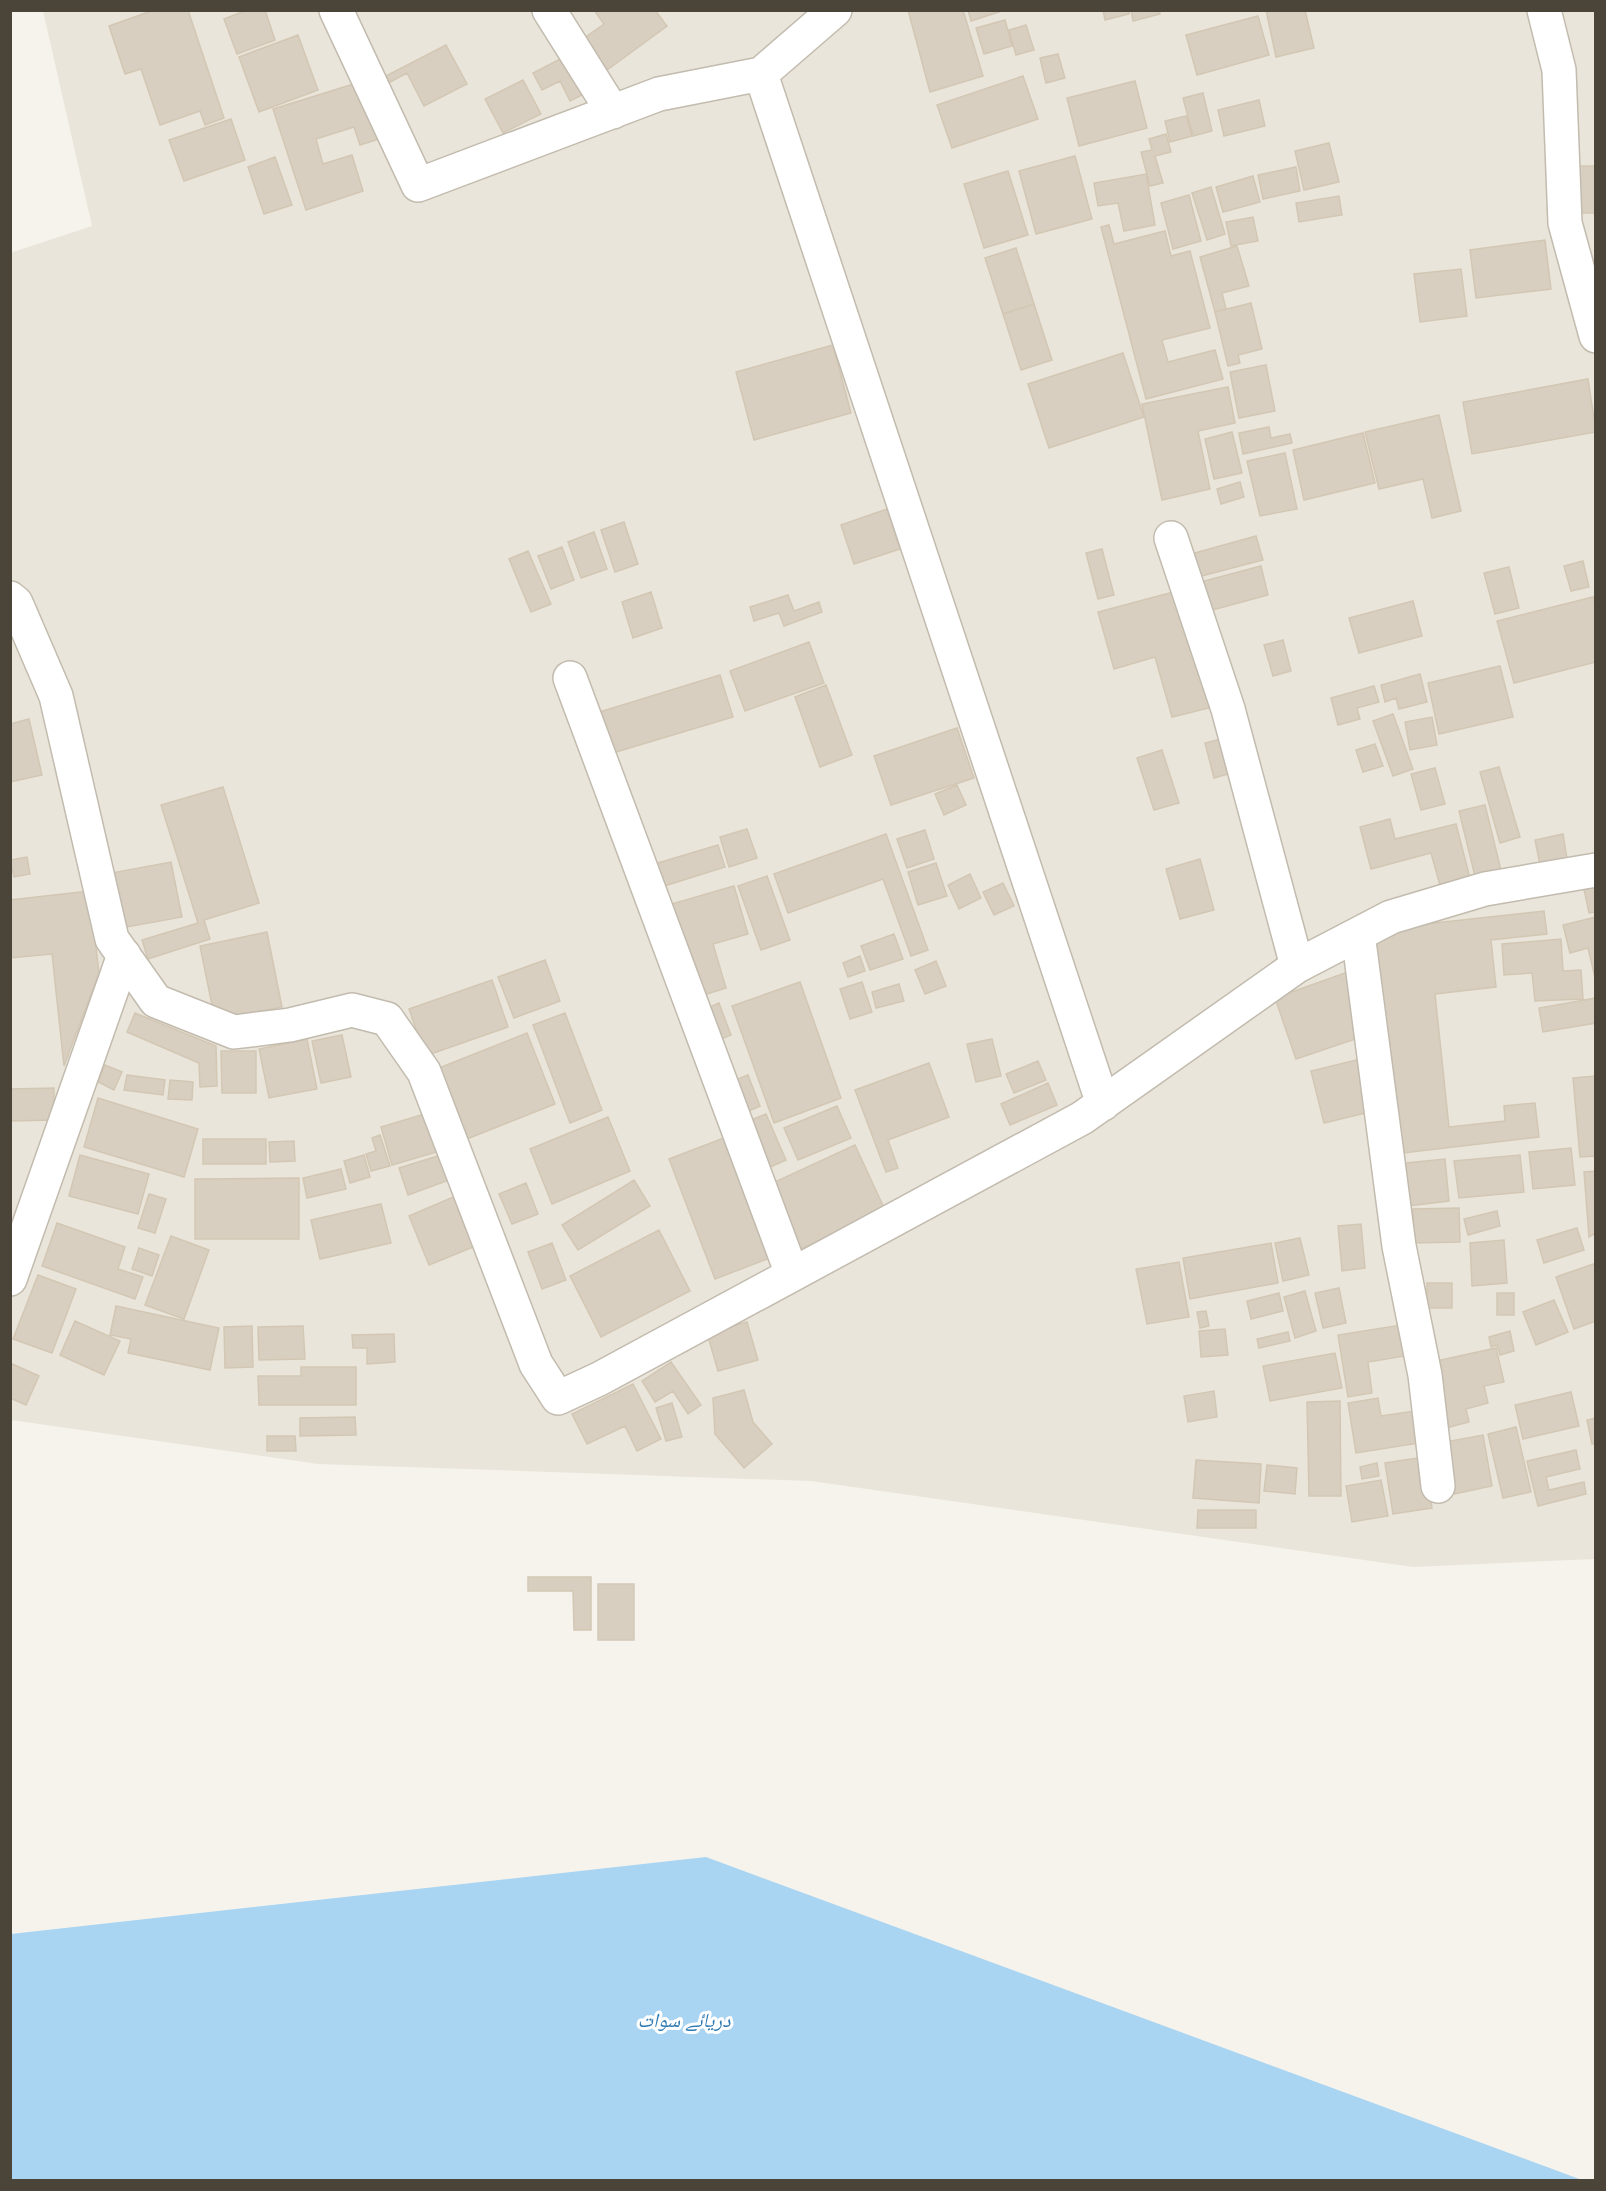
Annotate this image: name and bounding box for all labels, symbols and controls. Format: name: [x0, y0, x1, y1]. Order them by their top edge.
water label: دریائے سوات: [638, 2007, 731, 2033]

